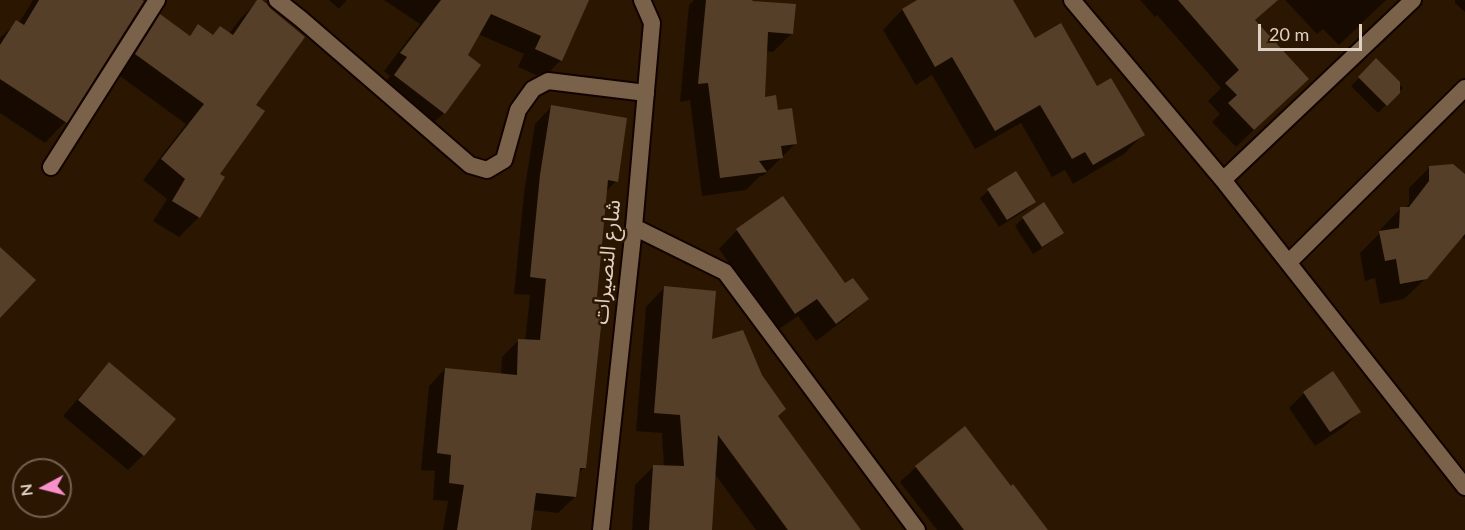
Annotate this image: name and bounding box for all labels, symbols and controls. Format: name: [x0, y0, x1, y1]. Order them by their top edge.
scale bar: [1261, 12, 1364, 50]
text: 20 m: [1269, 23, 1309, 45]
street label: شارع النصيرات: [588, 198, 626, 326]
north arrow: [12, 458, 72, 518]
text: N: [15, 483, 36, 497]

